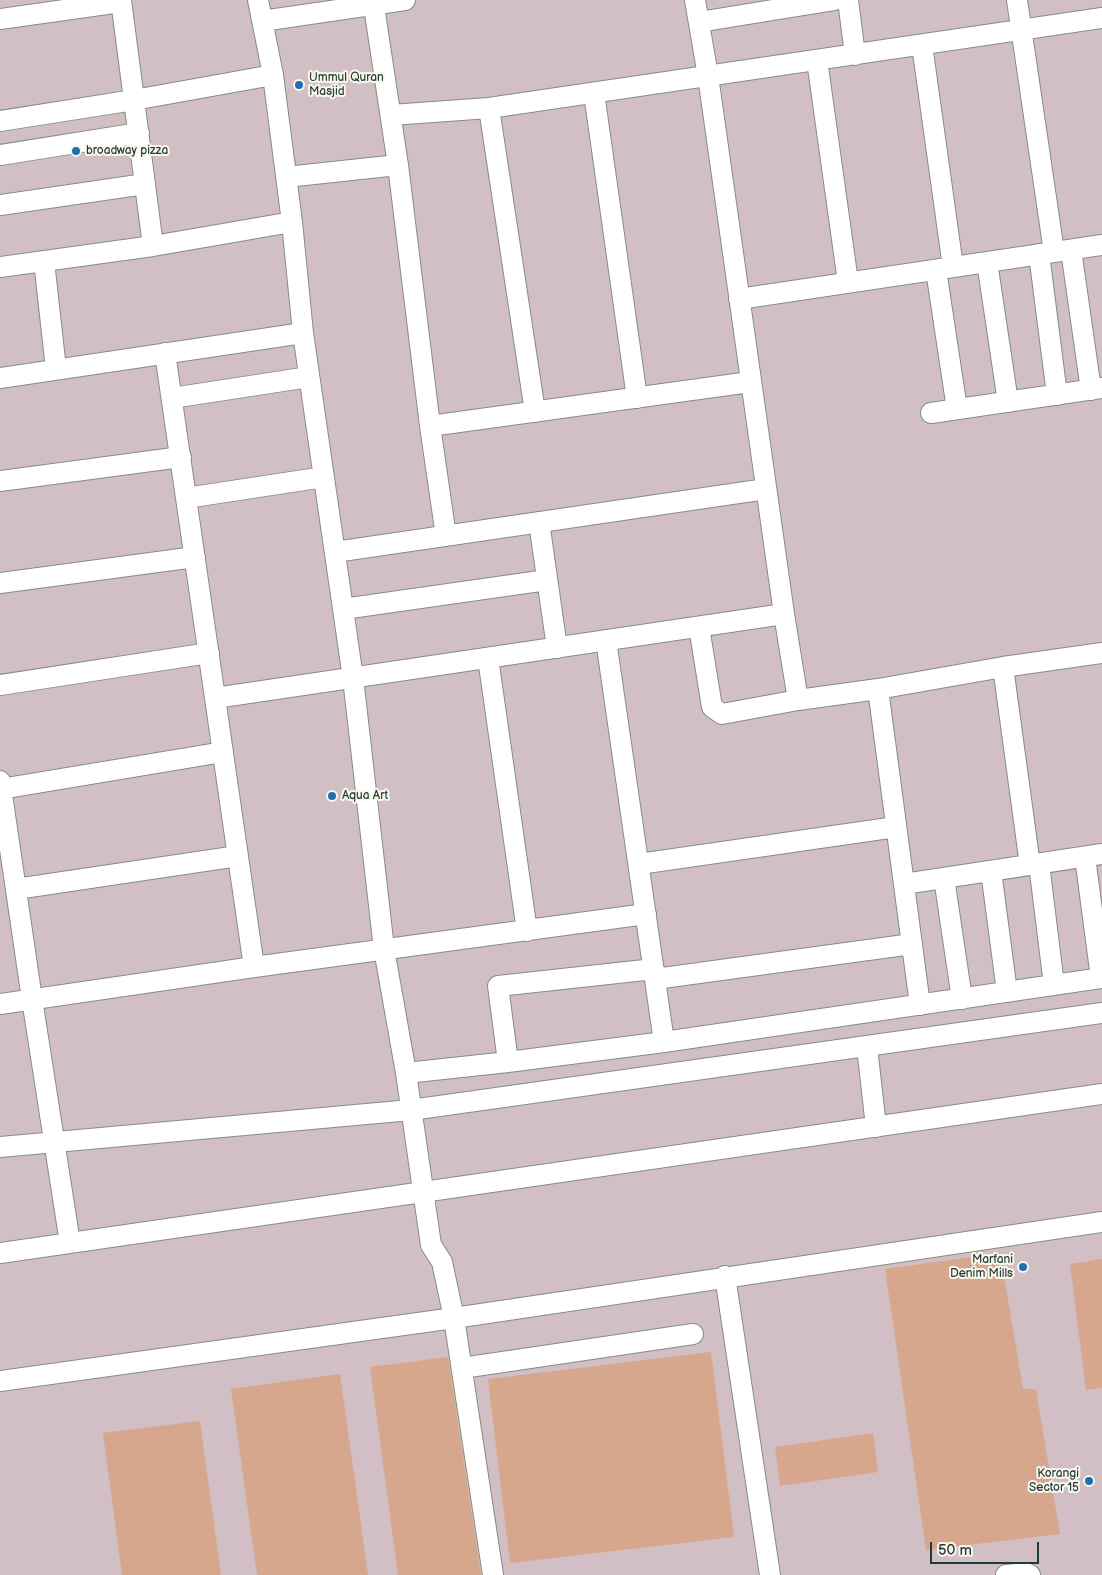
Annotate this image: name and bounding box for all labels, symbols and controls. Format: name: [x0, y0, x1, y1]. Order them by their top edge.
place label: Ummul Quran Masjid: [309, 71, 384, 99]
marker: Ummul Quran Masjid: [293, 79, 305, 91]
place label: broadway pizza: [86, 144, 168, 158]
marker: broadway pizza: [70, 145, 82, 157]
place label: Aqua Art: [342, 789, 388, 803]
marker: Aqua Art: [326, 790, 338, 802]
place label: Marfani Denim Mills: [950, 1253, 1013, 1281]
marker: Marfani Denim Mills: [1017, 1261, 1029, 1273]
place label: Korangi Sector 15: [1029, 1467, 1079, 1495]
marker: Korangi Sector 15: [1083, 1475, 1095, 1487]
scale bar: [932, 1532, 1041, 1564]
text: 50 m: [938, 1541, 972, 1560]

